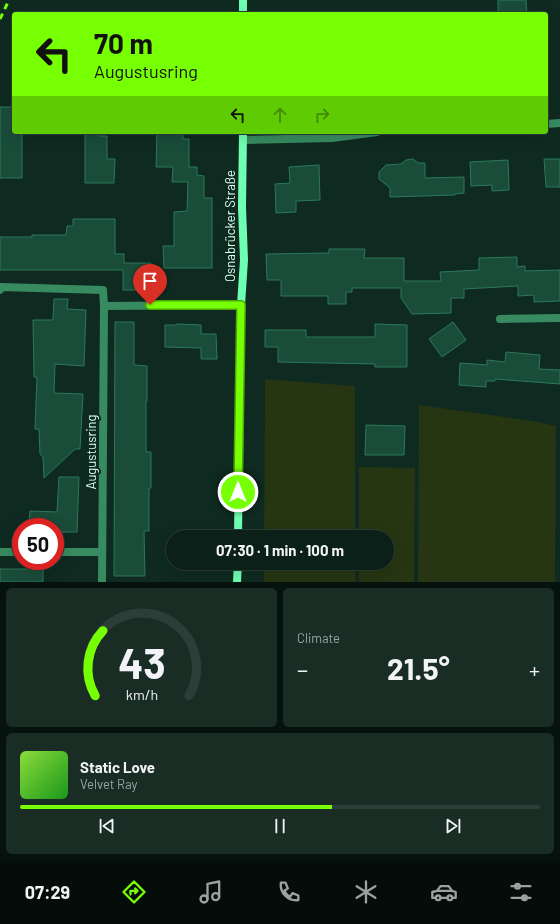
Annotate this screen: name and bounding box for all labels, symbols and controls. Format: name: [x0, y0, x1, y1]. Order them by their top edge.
text: 70 m: [94, 26, 153, 60]
icon: left: [28, 28, 80, 80]
text: Augustusring: [94, 60, 198, 82]
icon: left: [227, 104, 249, 126]
icon: ahead: [269, 104, 291, 126]
icon: right: [311, 104, 333, 126]
street label: Osnabrücker Straße: [222, 170, 238, 282]
pin: [133, 264, 167, 305]
icon: arrive: [139, 270, 161, 292]
street label: Augustusring: [83, 414, 99, 489]
position arrow: [217, 471, 259, 513]
speed limit sign: 50: [12, 518, 64, 570]
text: 07:30 · 1 min · 100 m: [216, 541, 344, 559]
text: Climate: [297, 630, 340, 646]
text: 43: [118, 636, 165, 686]
text: 21.5°: [387, 650, 450, 686]
text: −: [297, 656, 308, 682]
text: +: [529, 656, 540, 682]
text: km/h: [125, 685, 158, 702]
text: Static Love: [80, 758, 155, 776]
text: Velvet Ray: [80, 776, 138, 792]
icon: previous: [96, 815, 118, 837]
icon: pause: [269, 815, 291, 837]
icon: next: [442, 815, 464, 837]
icon: directions: [120, 878, 148, 906]
icon: music: [197, 878, 225, 906]
icon: phone: [275, 878, 303, 906]
icon: climate: [352, 878, 380, 906]
icon: car: [430, 878, 458, 906]
icon: filters: [507, 878, 535, 906]
text: 07:29: [25, 881, 70, 903]

